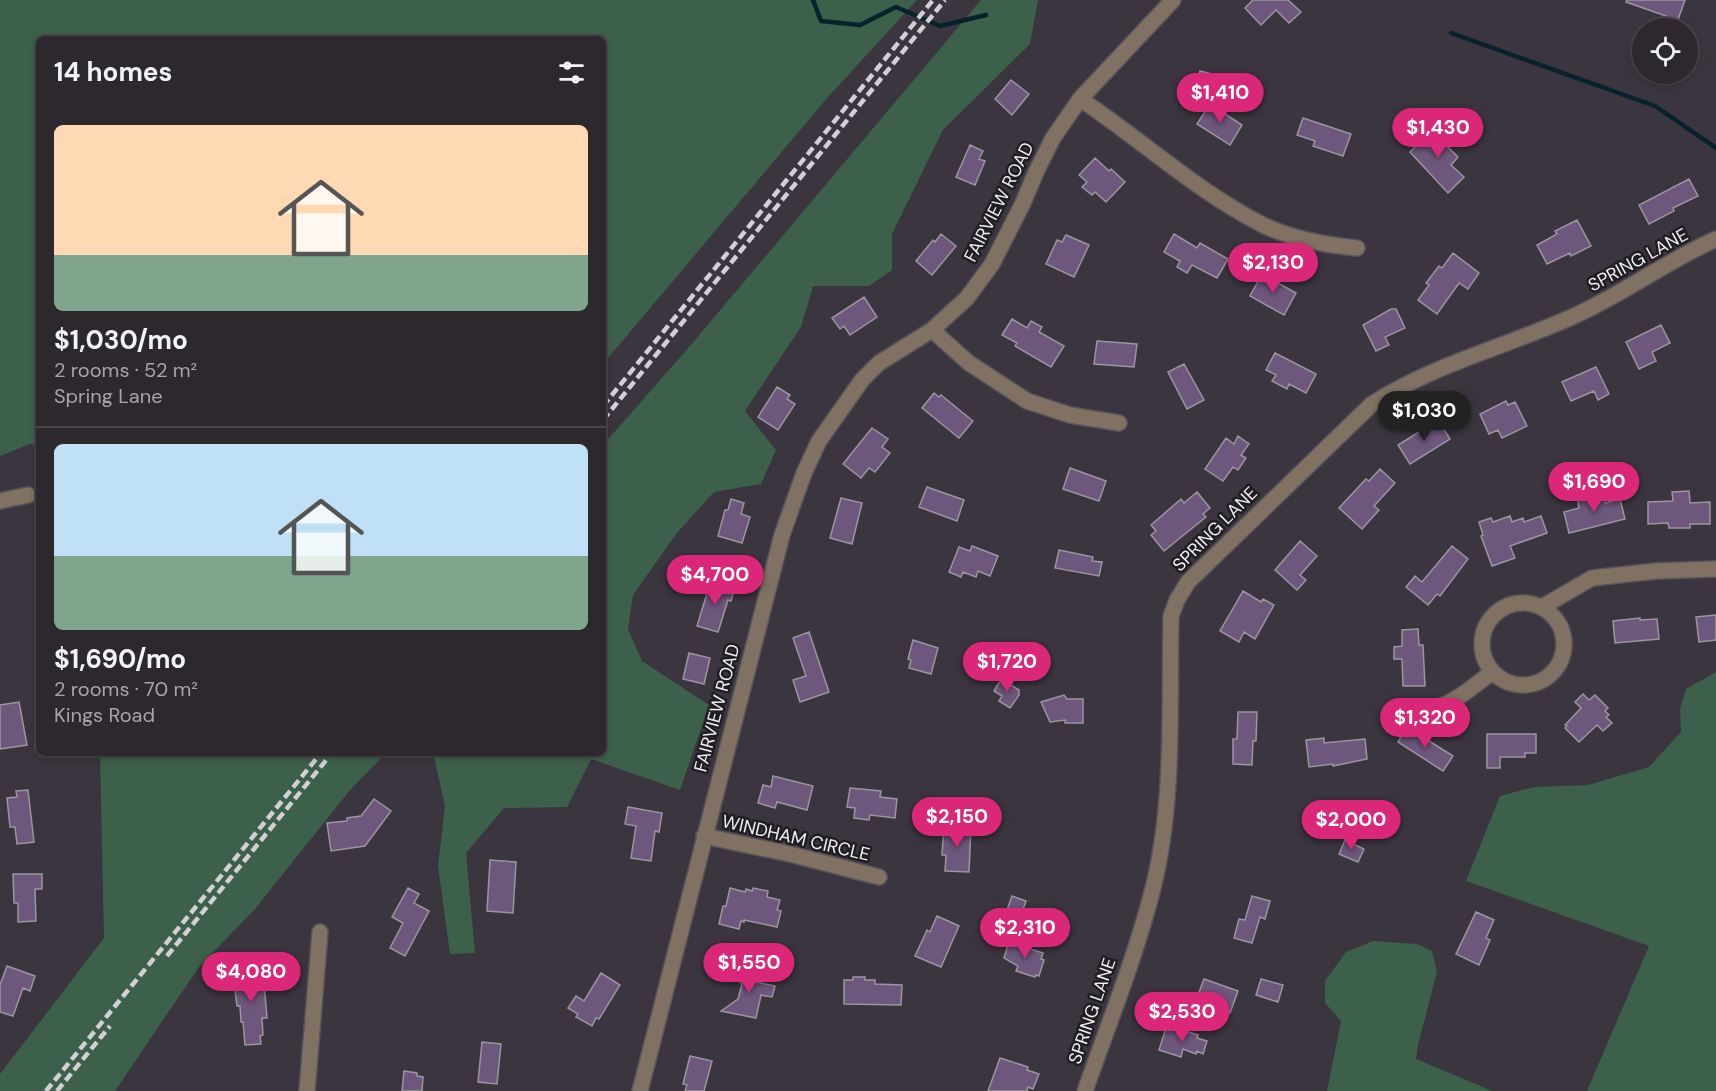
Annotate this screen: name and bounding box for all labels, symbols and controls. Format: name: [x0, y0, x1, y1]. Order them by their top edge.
map controls: [1632, 18, 1698, 84]
button: locate: [1632, 18, 1698, 84]
text: 14 homes: [54, 55, 172, 89]
icon: filters: [555, 56, 588, 89]
pin: $1,410: [1171, 73, 1269, 124]
text: $1,410: [1191, 79, 1249, 105]
pin: $1,430: [1389, 108, 1487, 159]
text: $1,430: [1406, 114, 1470, 140]
street label: FAIRVIEW ROAD: [958, 138, 1040, 266]
icon: home: [267, 164, 375, 272]
street label: SPRING LANE: [1584, 223, 1692, 297]
pin: $2,130: [1224, 243, 1322, 294]
text: $2,130: [1242, 249, 1304, 275]
text: $1,030/mo: [54, 323, 188, 357]
text: 2 rooms · 52 m²: [54, 357, 197, 383]
text: Spring Lane: [54, 383, 163, 409]
pin: $1,030: [1375, 391, 1473, 442]
text: $1,030: [1392, 397, 1456, 423]
pin: $1,690: [1545, 462, 1643, 513]
text: $1,690: [1562, 468, 1626, 494]
street label: SPRING LANE: [1167, 481, 1263, 577]
icon: home: [267, 483, 375, 591]
pin: $4,700: [666, 555, 764, 606]
text: $4,700: [681, 561, 749, 587]
street label: FAIRVIEW ROAD: [688, 641, 746, 775]
text: $1,690/mo: [54, 642, 186, 676]
pin: $1,720: [958, 642, 1056, 693]
text: $1,720: [977, 648, 1037, 674]
text: 2 rooms · 70 m²: [54, 676, 198, 702]
pin: $1,320: [1376, 698, 1474, 749]
text: Kings Road: [54, 702, 155, 728]
text: $1,320: [1394, 704, 1456, 730]
pin: $2,150: [908, 797, 1006, 848]
pin: $2,000: [1302, 800, 1400, 851]
text: $2,150: [926, 803, 988, 829]
text: $2,000: [1316, 806, 1386, 832]
street label: WINDHAM CIRCLE: [720, 809, 872, 867]
pin: $2,310: [976, 908, 1074, 959]
text: $2,310: [994, 914, 1056, 940]
pin: $1,550: [700, 943, 798, 994]
text: $1,550: [717, 949, 781, 975]
pin: $4,080: [202, 952, 300, 1003]
street label: SPRING LANE: [1063, 955, 1121, 1067]
text: $4,080: [216, 958, 286, 984]
pin: $2,530: [1133, 992, 1231, 1043]
text: $2,530: [1148, 998, 1216, 1024]

